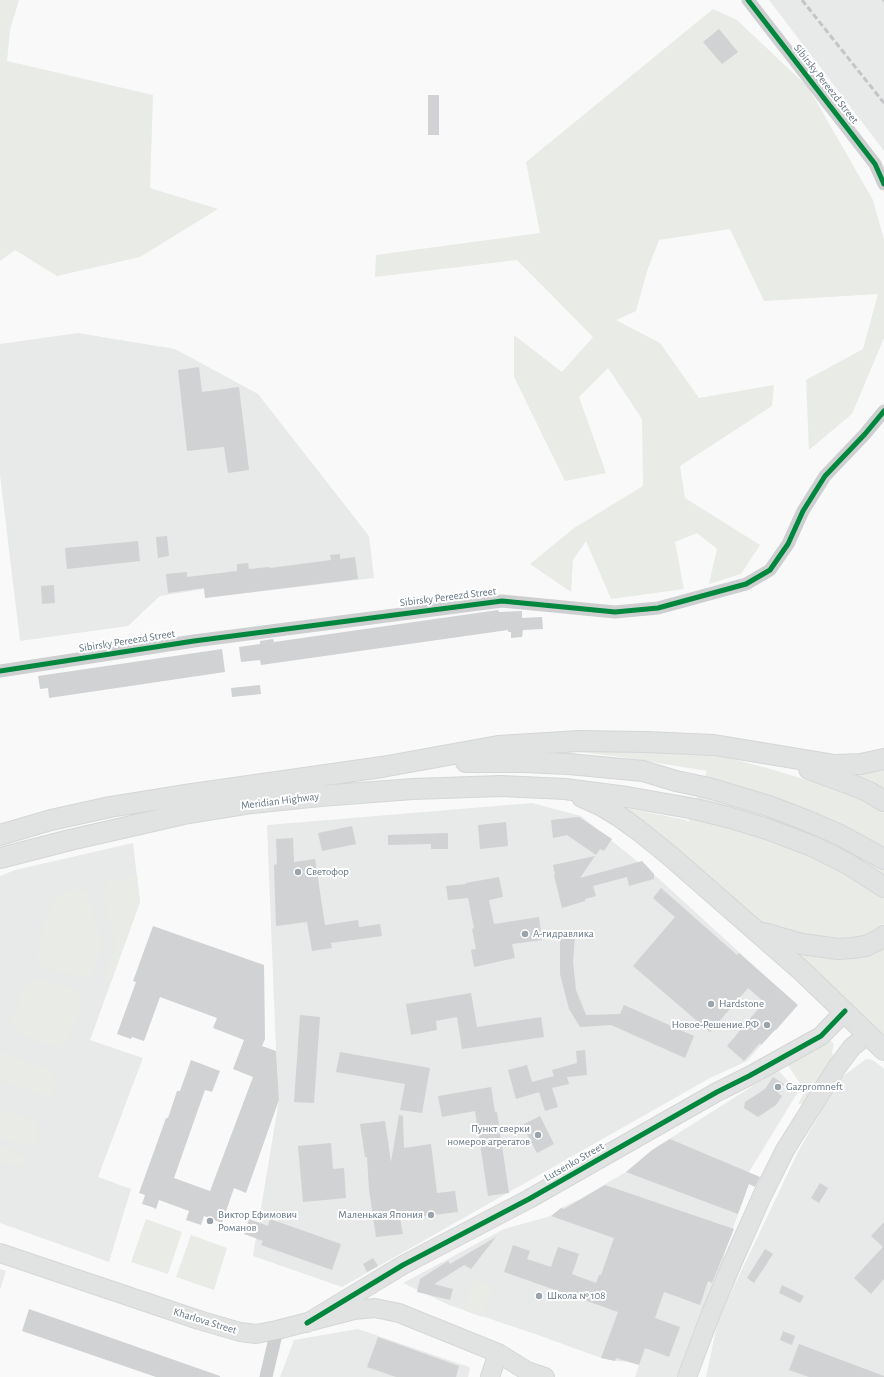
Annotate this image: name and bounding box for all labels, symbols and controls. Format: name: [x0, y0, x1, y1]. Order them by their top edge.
street label: Sibirsky Pereezd Street: [791, 42, 861, 126]
street label: Sibirsky Pereezd Street: [399, 585, 497, 609]
street label: Sibirsky Pereezd Street: [78, 627, 176, 655]
street label: Meridian Highway: [240, 790, 320, 812]
place label: Светофор: [306, 865, 349, 879]
marker: Светофор: [293, 867, 303, 877]
place label: А-гидравлика: [533, 927, 594, 941]
marker: А-гидравлика: [520, 929, 530, 939]
place label: Hardstone: [719, 997, 764, 1011]
marker: Hardstone: [706, 999, 716, 1009]
place label: Новое-Решение.РФ: [671, 1018, 759, 1032]
marker: Новое-Решение.РФ: [762, 1020, 772, 1030]
place label: Gazpromneft: [786, 1080, 843, 1094]
marker: Gazpromneft: [773, 1082, 783, 1092]
place label: Пункт сверки номеров агрегатов: [447, 1122, 530, 1148]
marker: Пункт сверки номеров агрегатов: [533, 1130, 543, 1140]
street label: Lutsenko Street: [542, 1140, 606, 1184]
place label: Виктор Ефимович Романов: [218, 1208, 297, 1234]
place label: Маленькая Япония: [338, 1208, 423, 1222]
marker: Маленькая Япония: [426, 1210, 436, 1220]
marker: Виктор Ефимович Романов: [205, 1216, 215, 1226]
place label: Школа № 108: [547, 1289, 605, 1303]
marker: Школа № 108: [534, 1291, 544, 1301]
street label: Kharlova Street: [172, 1305, 238, 1337]

